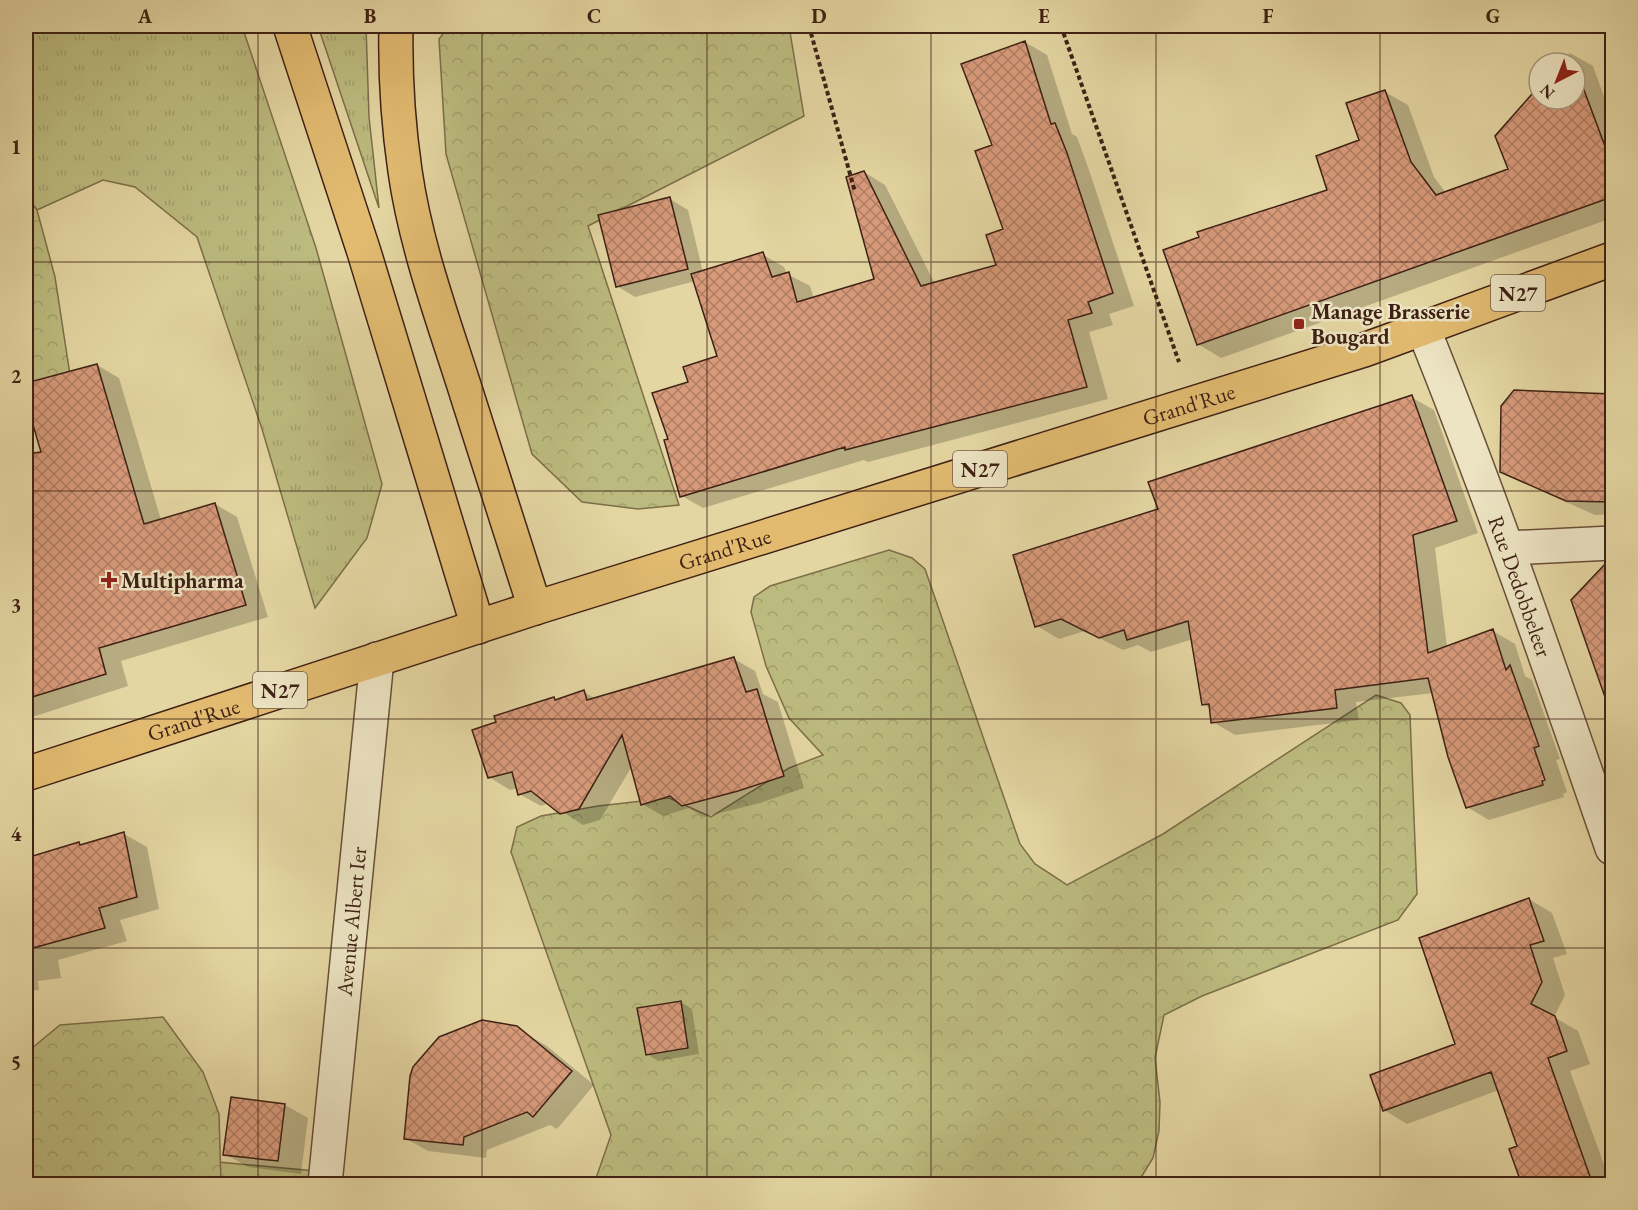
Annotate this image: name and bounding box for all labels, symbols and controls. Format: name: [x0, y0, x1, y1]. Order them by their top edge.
text: A: [137, 3, 153, 29]
text: B: [364, 3, 376, 29]
text: C: [587, 3, 601, 29]
text: D: [811, 3, 827, 29]
text: E: [1038, 3, 1050, 29]
text: F: [1263, 3, 1274, 29]
text: G: [1486, 3, 1500, 29]
north arrow: [1527, 51, 1587, 111]
text: N: [1535, 80, 1559, 104]
text: 1: [11, 134, 21, 160]
road number: N27: [1491, 275, 1545, 311]
place label: Manage Brasserie Bougard: [1311, 297, 1470, 351]
marker: Manage Brasserie Bougard: [1292, 317, 1306, 331]
text: 2: [11, 363, 22, 389]
street label: Grand'Rue: [1139, 376, 1239, 433]
road number: N27: [953, 451, 1007, 487]
street label: Rue Dedobbeleer: [1482, 511, 1559, 661]
street label: Grand'Rue: [675, 521, 775, 577]
place label: Multipharma: [121, 566, 244, 595]
marker: Multipharma: [102, 573, 116, 587]
text: 3: [11, 592, 21, 618]
road number: N27: [253, 672, 307, 708]
street label: Grand'Rue: [144, 691, 243, 748]
text: 4: [11, 821, 22, 847]
street label: Avenue Albert Ier: [329, 844, 373, 998]
text: 5: [11, 1049, 21, 1075]

